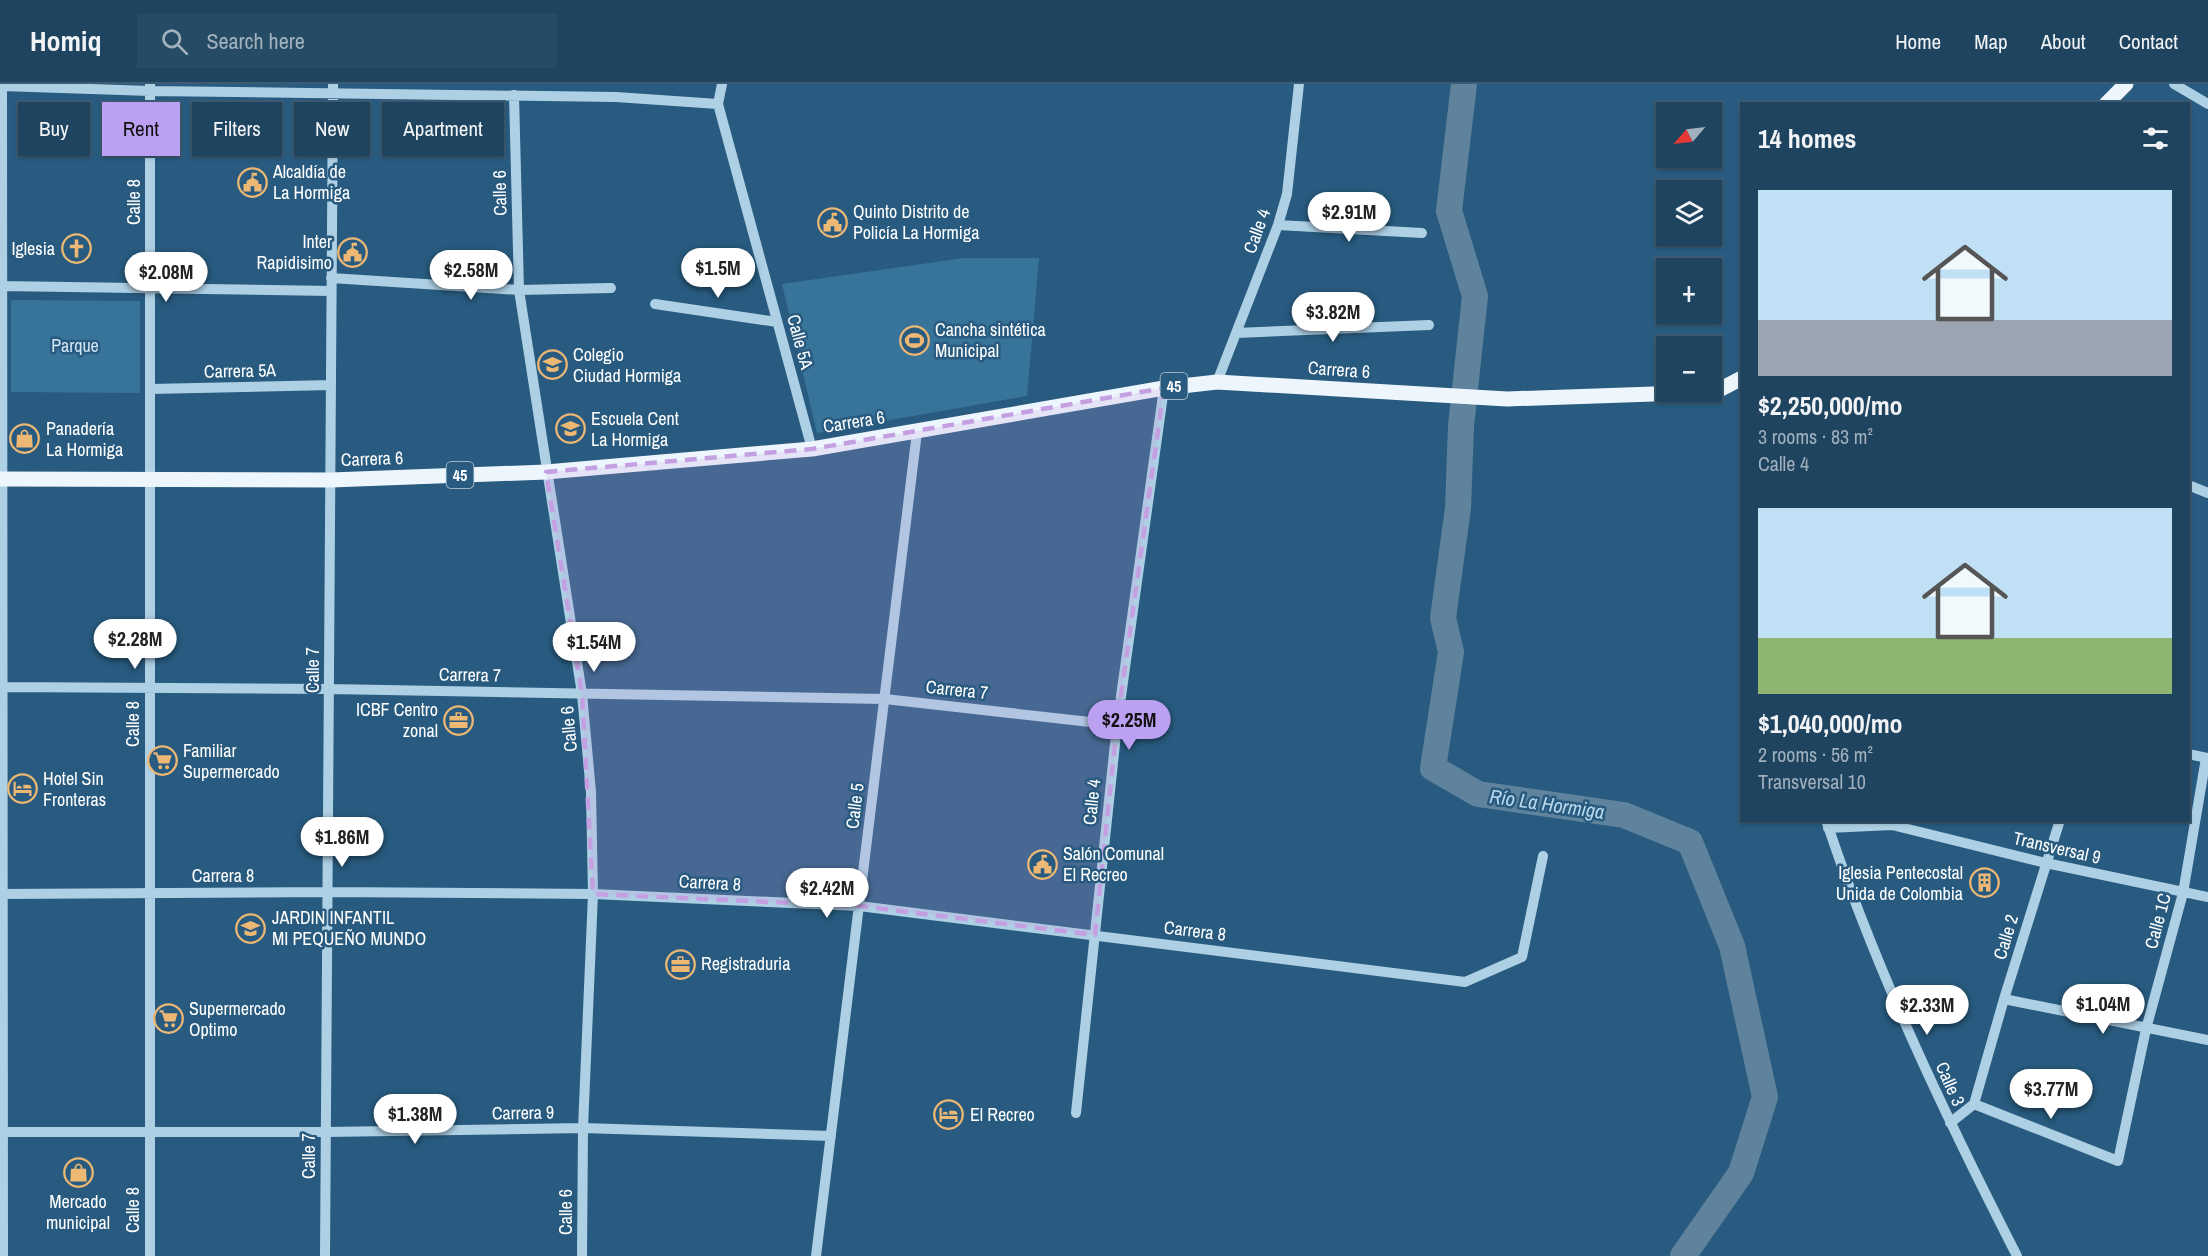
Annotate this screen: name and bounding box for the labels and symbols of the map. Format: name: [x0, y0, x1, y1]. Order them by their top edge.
north arrow: [1656, 102, 1722, 168]
place label: Alcaldía de La Hormiga: [272, 159, 350, 205]
public building icon: Alcaldía de La Hormiga: [236, 166, 268, 198]
street label: Calle 6: [487, 170, 512, 216]
street label: Calle 8: [121, 179, 146, 225]
pin: $2.91M: [1300, 192, 1398, 243]
place label: Quinto Distrito de Policía La Hormiga: [853, 199, 979, 245]
street label: Calle 4: [1237, 205, 1276, 257]
public building icon: Quinto Distrito de Policía La Hormiga: [816, 206, 848, 238]
place label: Inter Rapidisimo: [257, 229, 332, 275]
church icon: Iglesia: [60, 233, 92, 265]
place label: Iglesia: [12, 236, 55, 261]
public building icon: Inter Rapidisimo: [337, 236, 369, 268]
pin: $1.5M: [676, 248, 760, 299]
pin: $2.58M: [422, 250, 520, 301]
pin: $2.08M: [117, 252, 215, 303]
pin: $3.82M: [1284, 292, 1382, 343]
street label: Calle 5A: [781, 312, 820, 372]
place label: Cancha sintética Municipal: [935, 317, 1046, 363]
sports icon: Cancha sintética Municipal: [898, 324, 930, 356]
park label: Parque: [51, 333, 99, 358]
place label: Colegio Ciudad Hormiga: [573, 342, 681, 388]
school or university icon: Colegio Ciudad Hormiga: [536, 349, 568, 381]
street label: Carrera 6: [1307, 355, 1371, 384]
street label: Carrera 5A: [204, 357, 276, 384]
road number: 45: [1160, 373, 1188, 399]
street label: Carrera 6: [821, 404, 887, 439]
place label: Escuela Cent La Hormiga: [591, 406, 679, 452]
school or university icon: Escuela Cent La Hormiga: [554, 413, 586, 445]
place label: Panadería La Hormiga: [46, 416, 123, 462]
shop icon: Panadería La Hormiga: [9, 423, 41, 455]
street label: Carrera 6: [340, 445, 404, 472]
road number: 45: [446, 462, 474, 488]
pin: $2.28M: [86, 619, 184, 670]
pin: $1.54M: [545, 622, 643, 673]
street label: Calle 7: [300, 647, 325, 693]
street label: Carrera 7: [439, 661, 501, 688]
street label: Carrera 7: [925, 674, 989, 705]
place label: ICBF Centro zonal: [356, 697, 438, 743]
pin: $2.25M: [1080, 700, 1178, 751]
street label: Calle 8: [120, 701, 145, 747]
office icon: ICBF Centro zonal: [443, 704, 475, 736]
street label: Calle 6: [554, 705, 583, 753]
place label: Familiar Supermercado: [183, 738, 280, 784]
supermarket icon: Familiar Supermercado: [146, 745, 178, 777]
place label: Hotel Sin Fronteras: [43, 766, 106, 812]
hotel icon: Hotel Sin Fronteras: [6, 773, 38, 805]
street label: Calle 4: [1077, 778, 1106, 826]
street label: Calle 5: [839, 782, 870, 830]
water label: Río La Hormiga: [1488, 782, 1606, 825]
pin: $1.86M: [293, 817, 391, 868]
street label: Transversal 9: [2011, 825, 2103, 870]
place label: Salón Comunal El Recreo: [1063, 841, 1164, 887]
public building icon: Salón Comunal El Recreo: [1026, 848, 1058, 880]
place label: Iglesia Pentecostal Unida de Colombia: [1836, 860, 1963, 906]
street label: Carrera 8: [192, 863, 254, 888]
building icon: Iglesia Pentecostal Unida de Colombia: [1968, 867, 2000, 899]
street label: Carrera 8: [678, 868, 742, 897]
pin: $2.42M: [778, 868, 876, 919]
street label: Calle 1C: [2138, 890, 2177, 951]
place label: JARDIN INFANTIL MI PEQUEÑO MUNDO: [272, 905, 426, 951]
street label: Calle 2: [1987, 911, 2024, 962]
school or university icon: JARDIN INFANTIL MI PEQUEÑO MUNDO: [235, 912, 267, 944]
street label: Carrera 8: [1163, 914, 1228, 947]
office icon: Registraduria: [664, 948, 696, 980]
place label: Registraduria: [701, 951, 790, 976]
pin: $1.04M: [2054, 984, 2152, 1035]
pin: $2.33M: [1878, 985, 1976, 1036]
place label: Supermercado Optimo: [189, 996, 286, 1042]
supermarket icon: Supermercado Optimo: [152, 1003, 184, 1035]
street label: Calle 3: [1930, 1058, 1971, 1110]
pin: $3.77M: [2002, 1069, 2100, 1120]
pin: $1.38M: [366, 1094, 464, 1145]
street label: Carrera 9: [492, 1099, 554, 1126]
hotel icon: El Recreo: [933, 1099, 965, 1131]
place label: El Recreo: [970, 1102, 1035, 1127]
street label: Calle 7: [296, 1133, 321, 1179]
shop icon: Mercado municipal: [62, 1157, 94, 1189]
street label: Calle 8: [120, 1187, 145, 1233]
place label: Mercado municipal: [46, 1189, 110, 1235]
street label: Calle 6: [553, 1189, 578, 1235]

